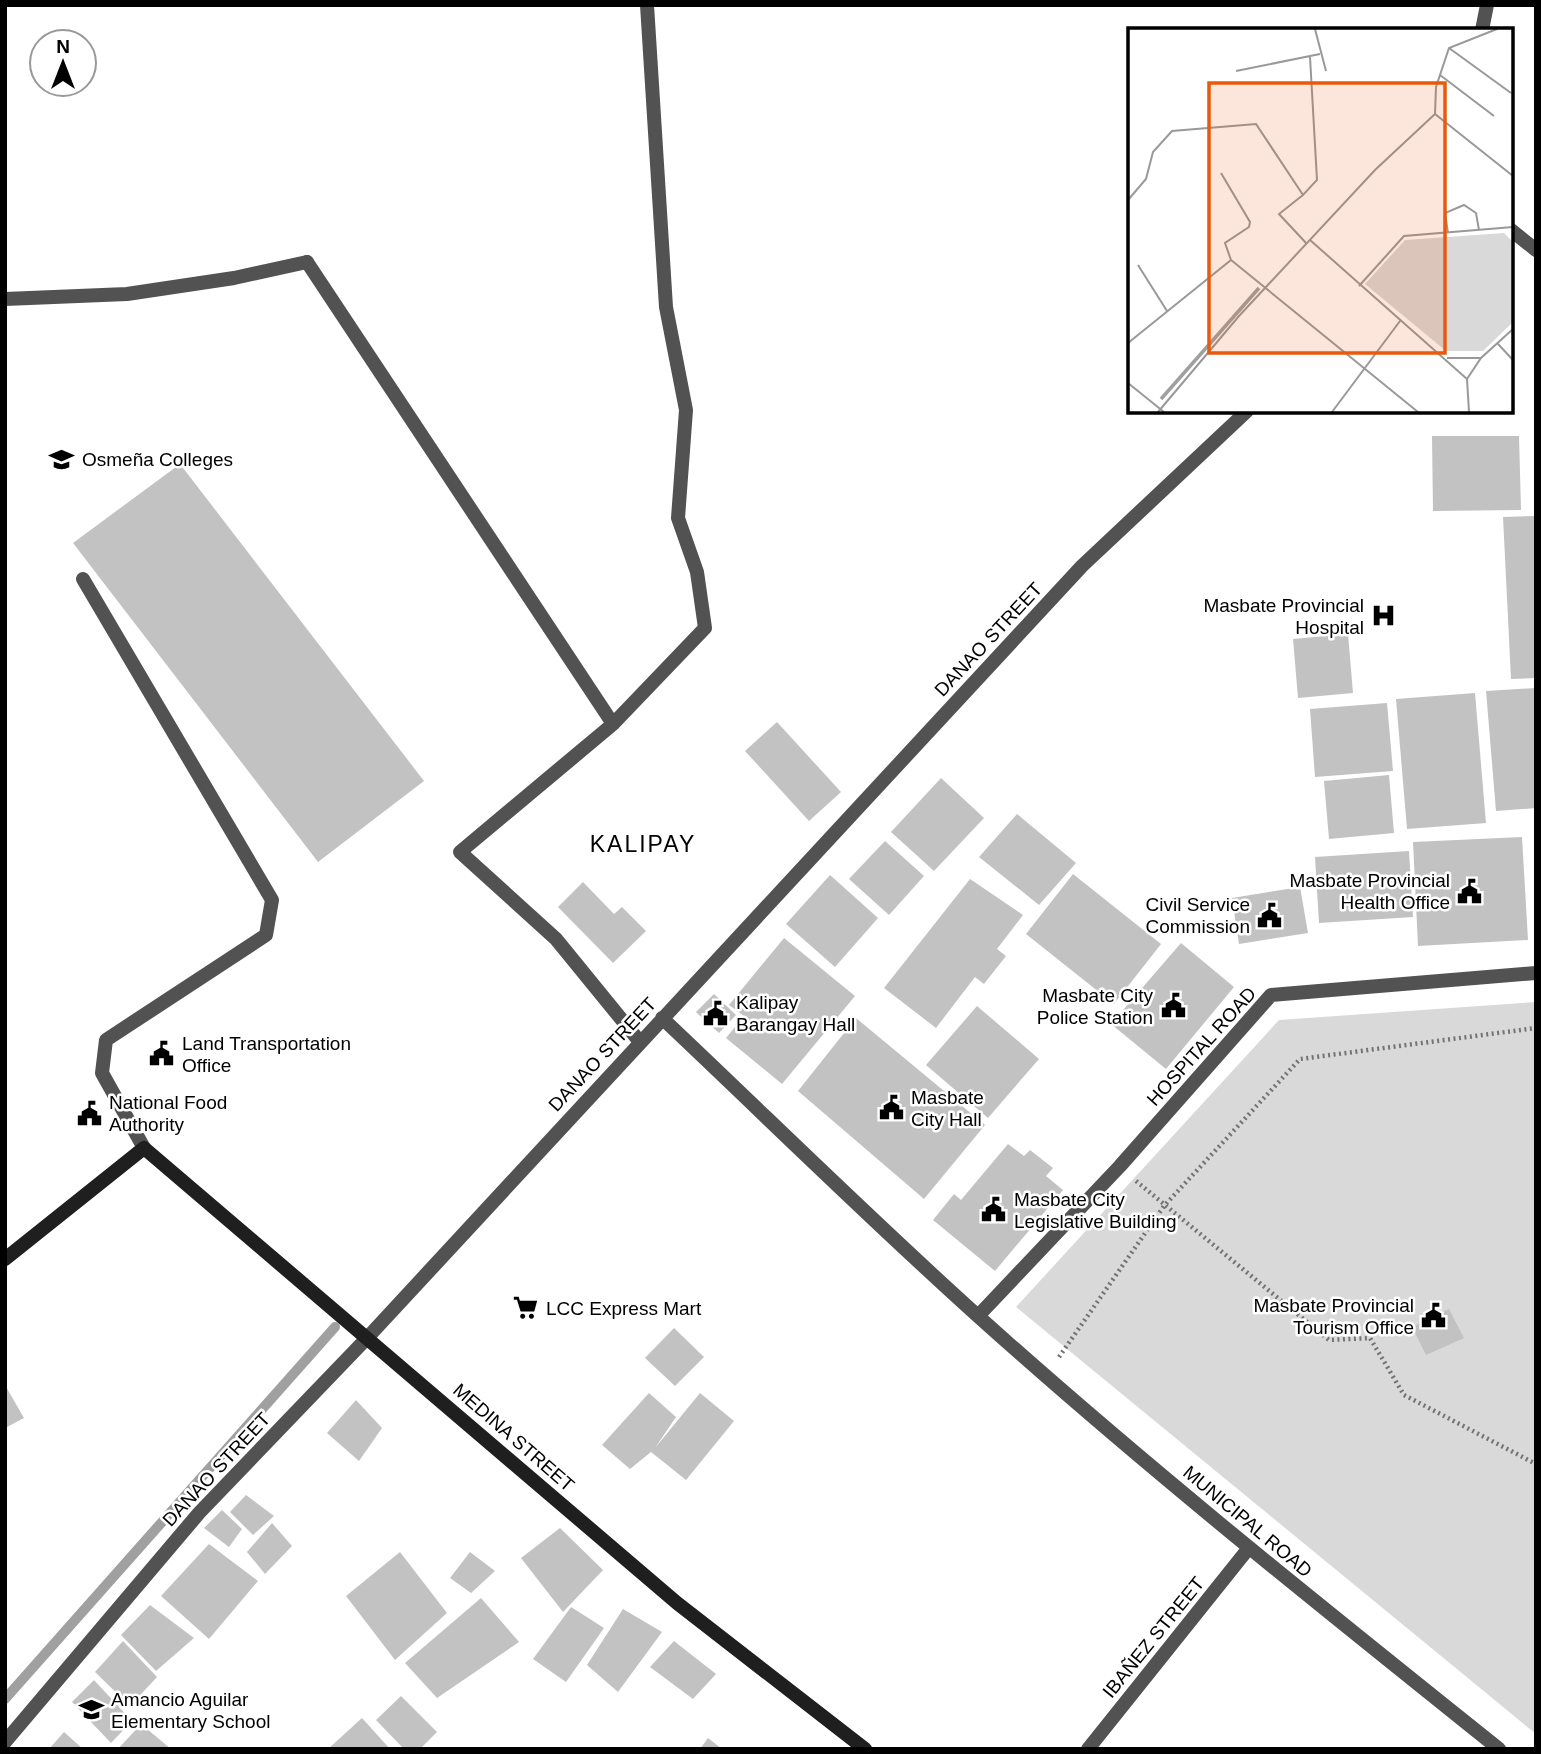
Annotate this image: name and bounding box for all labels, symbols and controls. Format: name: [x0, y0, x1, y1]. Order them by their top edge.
north arrow: [28, 28, 98, 98]
inset map: [1128, 28, 1513, 413]
text: N: [56, 36, 70, 57]
school or university icon: Osmeña Colleges: [48, 445, 76, 473]
place label: Osmeña Colleges: [82, 449, 233, 470]
street label: DANAO STREET: [930, 578, 1047, 701]
place label: Masbate Provincial Hospital: [1203, 595, 1364, 638]
hospital icon: Masbate Provincial Hospital: [1370, 602, 1398, 630]
district label: KALIPAY: [590, 831, 696, 857]
place label: Masbate Provincial Health Office: [1289, 870, 1450, 913]
public building icon: Masbate Provincial Health Office: [1456, 877, 1484, 905]
place label: Civil Service Commission: [1145, 894, 1250, 937]
public building icon: Civil Service Commission: [1256, 901, 1284, 929]
street label: HOSPITAL ROAD: [1143, 983, 1260, 1110]
place label: Masbate City Police Station: [1037, 985, 1153, 1028]
place label: Kalipay Barangay Hall: [736, 992, 855, 1035]
public building icon: Masbate City Police Station: [1159, 992, 1187, 1020]
street label: DANAO STREET: [544, 993, 661, 1116]
public building icon: Kalipay Barangay Hall: [702, 999, 730, 1027]
place label: Land Transportation Office: [182, 1033, 351, 1076]
public building icon: Land Transportation Office: [148, 1040, 176, 1068]
place label: Masbate City Hall: [911, 1087, 984, 1130]
place label: National Food Authority: [109, 1092, 227, 1135]
public building icon: Masbate City Hall: [877, 1094, 905, 1122]
public building icon: National Food Authority: [75, 1099, 103, 1127]
place label: Masbate City Legislative Building: [1014, 1189, 1177, 1232]
public building icon: Masbate City Legislative Building: [980, 1196, 1008, 1224]
supermarket icon: LCC Express Mart: [512, 1294, 540, 1322]
place label: Masbate Provincial Tourism Office: [1253, 1295, 1414, 1338]
place label: LCC Express Mart: [546, 1298, 702, 1319]
public building icon: Masbate Provincial Tourism Office: [1420, 1302, 1448, 1330]
street label: MEDINA STREET: [449, 1379, 579, 1496]
street label: DANAO STREET: [158, 1408, 275, 1531]
street label: MUNICIPAL ROAD: [1179, 1461, 1316, 1581]
street label: IBAÑEZ STREET: [1098, 1573, 1209, 1702]
place label: Amancio Aguilar Elementary School: [111, 1689, 270, 1732]
school or university icon: Amancio Aguilar Elementary School: [77, 1696, 105, 1724]

